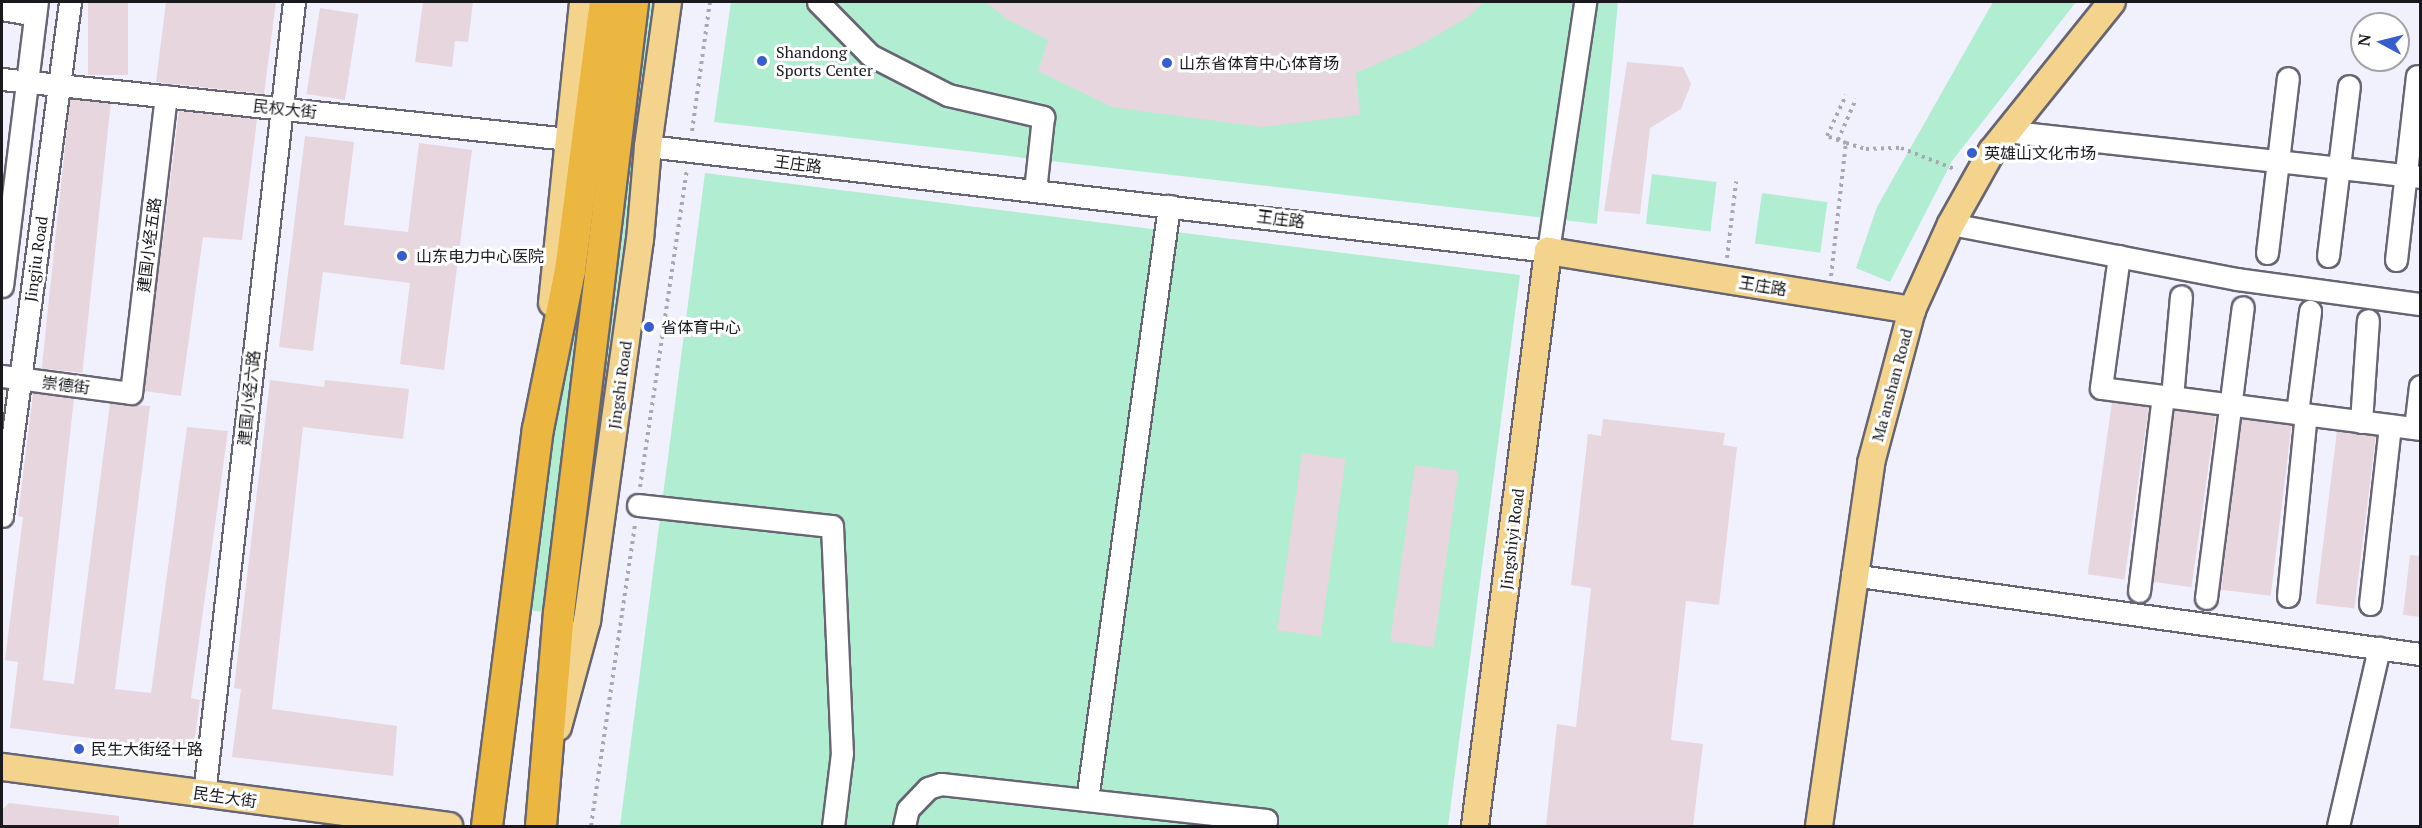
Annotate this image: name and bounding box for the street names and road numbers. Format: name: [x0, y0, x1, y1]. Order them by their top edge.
street label: 民权大街: [252, 96, 318, 122]
street label: 王庄路: [773, 152, 823, 176]
street label: 建国小经五路: [134, 196, 164, 294]
street label: 王庄路: [1256, 207, 1306, 231]
street label: Jingjiu Road: [20, 215, 52, 303]
street label: 王庄路: [1738, 273, 1788, 299]
street label: Ma'anshan Road: [1868, 326, 1916, 444]
street label: Jingshi Road: [604, 340, 636, 430]
street label: 建国小经六路: [234, 349, 264, 447]
street label: 崇德街: [41, 373, 91, 397]
street label: Jingshiyi Road: [1496, 487, 1528, 591]
street label: 民生大街: [192, 783, 258, 811]

